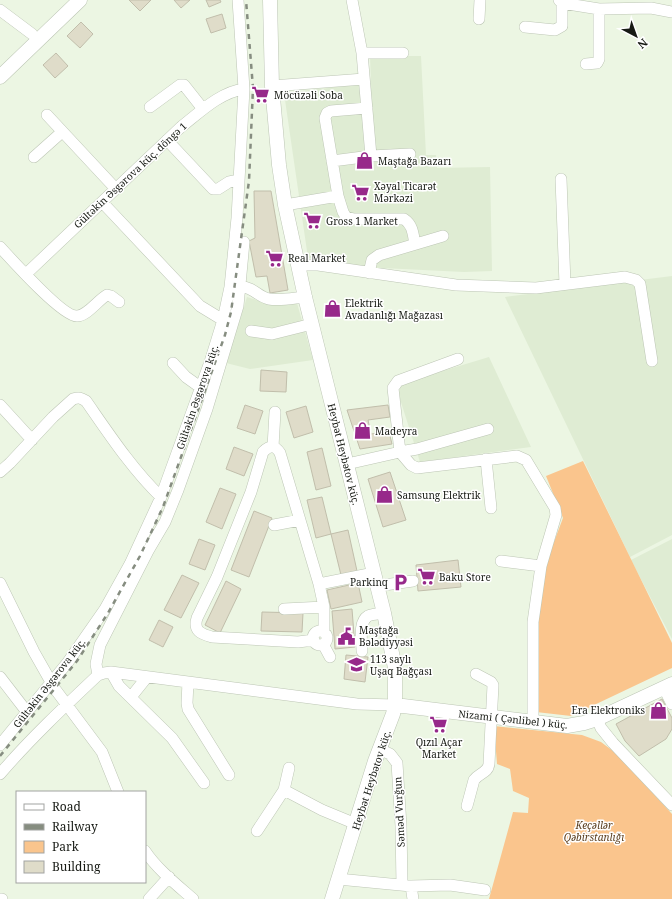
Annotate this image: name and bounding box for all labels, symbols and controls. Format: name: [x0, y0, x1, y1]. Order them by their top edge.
north arrow: [616, 16, 656, 56]
text: N: [634, 35, 651, 53]
supermarket icon: Möcüzəli Soba: [251, 85, 271, 105]
place label: Möcüzəli Soba: [274, 88, 343, 102]
street label: Gültəkin Əsgərova küç. döngə 1: [70, 119, 190, 231]
shop icon: Maştağa Bazarı: [355, 151, 375, 171]
place label: Maştağa Bazarı: [378, 154, 452, 168]
place label: Xəyal Ticarət Mərkəzi: [374, 179, 437, 205]
supermarket icon: Xəyal Ticarət Mərkəzi: [351, 182, 371, 202]
supermarket icon: Gross 1 Market: [303, 211, 323, 231]
place label: Gross 1 Market: [326, 214, 398, 228]
supermarket icon: Real Market: [265, 248, 285, 268]
place label: Real Market: [288, 251, 346, 265]
place label: Elektrik Avadanlığı Mağazası: [345, 296, 444, 322]
shop icon: Elektrik Avadanlığı Mağazası: [322, 299, 342, 319]
street label: Gültəkin Əsgərova küç.: [173, 343, 221, 451]
street label: Heybət Heybətov küç.: [325, 402, 363, 506]
shop icon: Madeyra: [352, 421, 372, 441]
place label: Madeyra: [375, 424, 418, 438]
shop icon: Samsung Elektrik: [374, 485, 394, 505]
place label: Samsung Elektrik: [397, 488, 481, 502]
supermarket icon: Baku Store: [416, 567, 436, 587]
place label: Baku Store: [439, 570, 491, 584]
parking icon: Parkinq: [391, 572, 411, 592]
place label: Parkinq: [350, 575, 388, 589]
place label: Maştağa Bələdiyyəsi: [359, 623, 414, 649]
public building icon: Maştağa Bələdiyyəsi: [336, 626, 356, 646]
street label: Gültəkin Əsgərova küç.: [10, 635, 88, 731]
place label: 113 saylı Uşaq Bağçası: [370, 652, 433, 678]
school or university icon: 113 saylı Uşaq Bağçası: [347, 655, 367, 675]
shop icon: Era Elektroniks: [648, 700, 668, 720]
place label: Era Elektroniks: [571, 703, 645, 717]
street label: Nizami ( Çənlibel ) küç.: [458, 706, 568, 732]
supermarket icon: Qızıl Açar Market: [429, 715, 449, 735]
street label: Heybət Heybətov küç.: [348, 728, 394, 832]
place label: Qızıl Açar Market: [416, 735, 463, 761]
street label: Səməd Vurğun: [390, 776, 408, 847]
legend: [16, 791, 146, 883]
text: Road: [52, 798, 82, 815]
text: Railway: [52, 818, 98, 835]
park label: Keçəllər Qəbirstanlığı: [564, 818, 624, 844]
text: Park: [52, 838, 80, 855]
text: Building: [52, 858, 101, 875]

